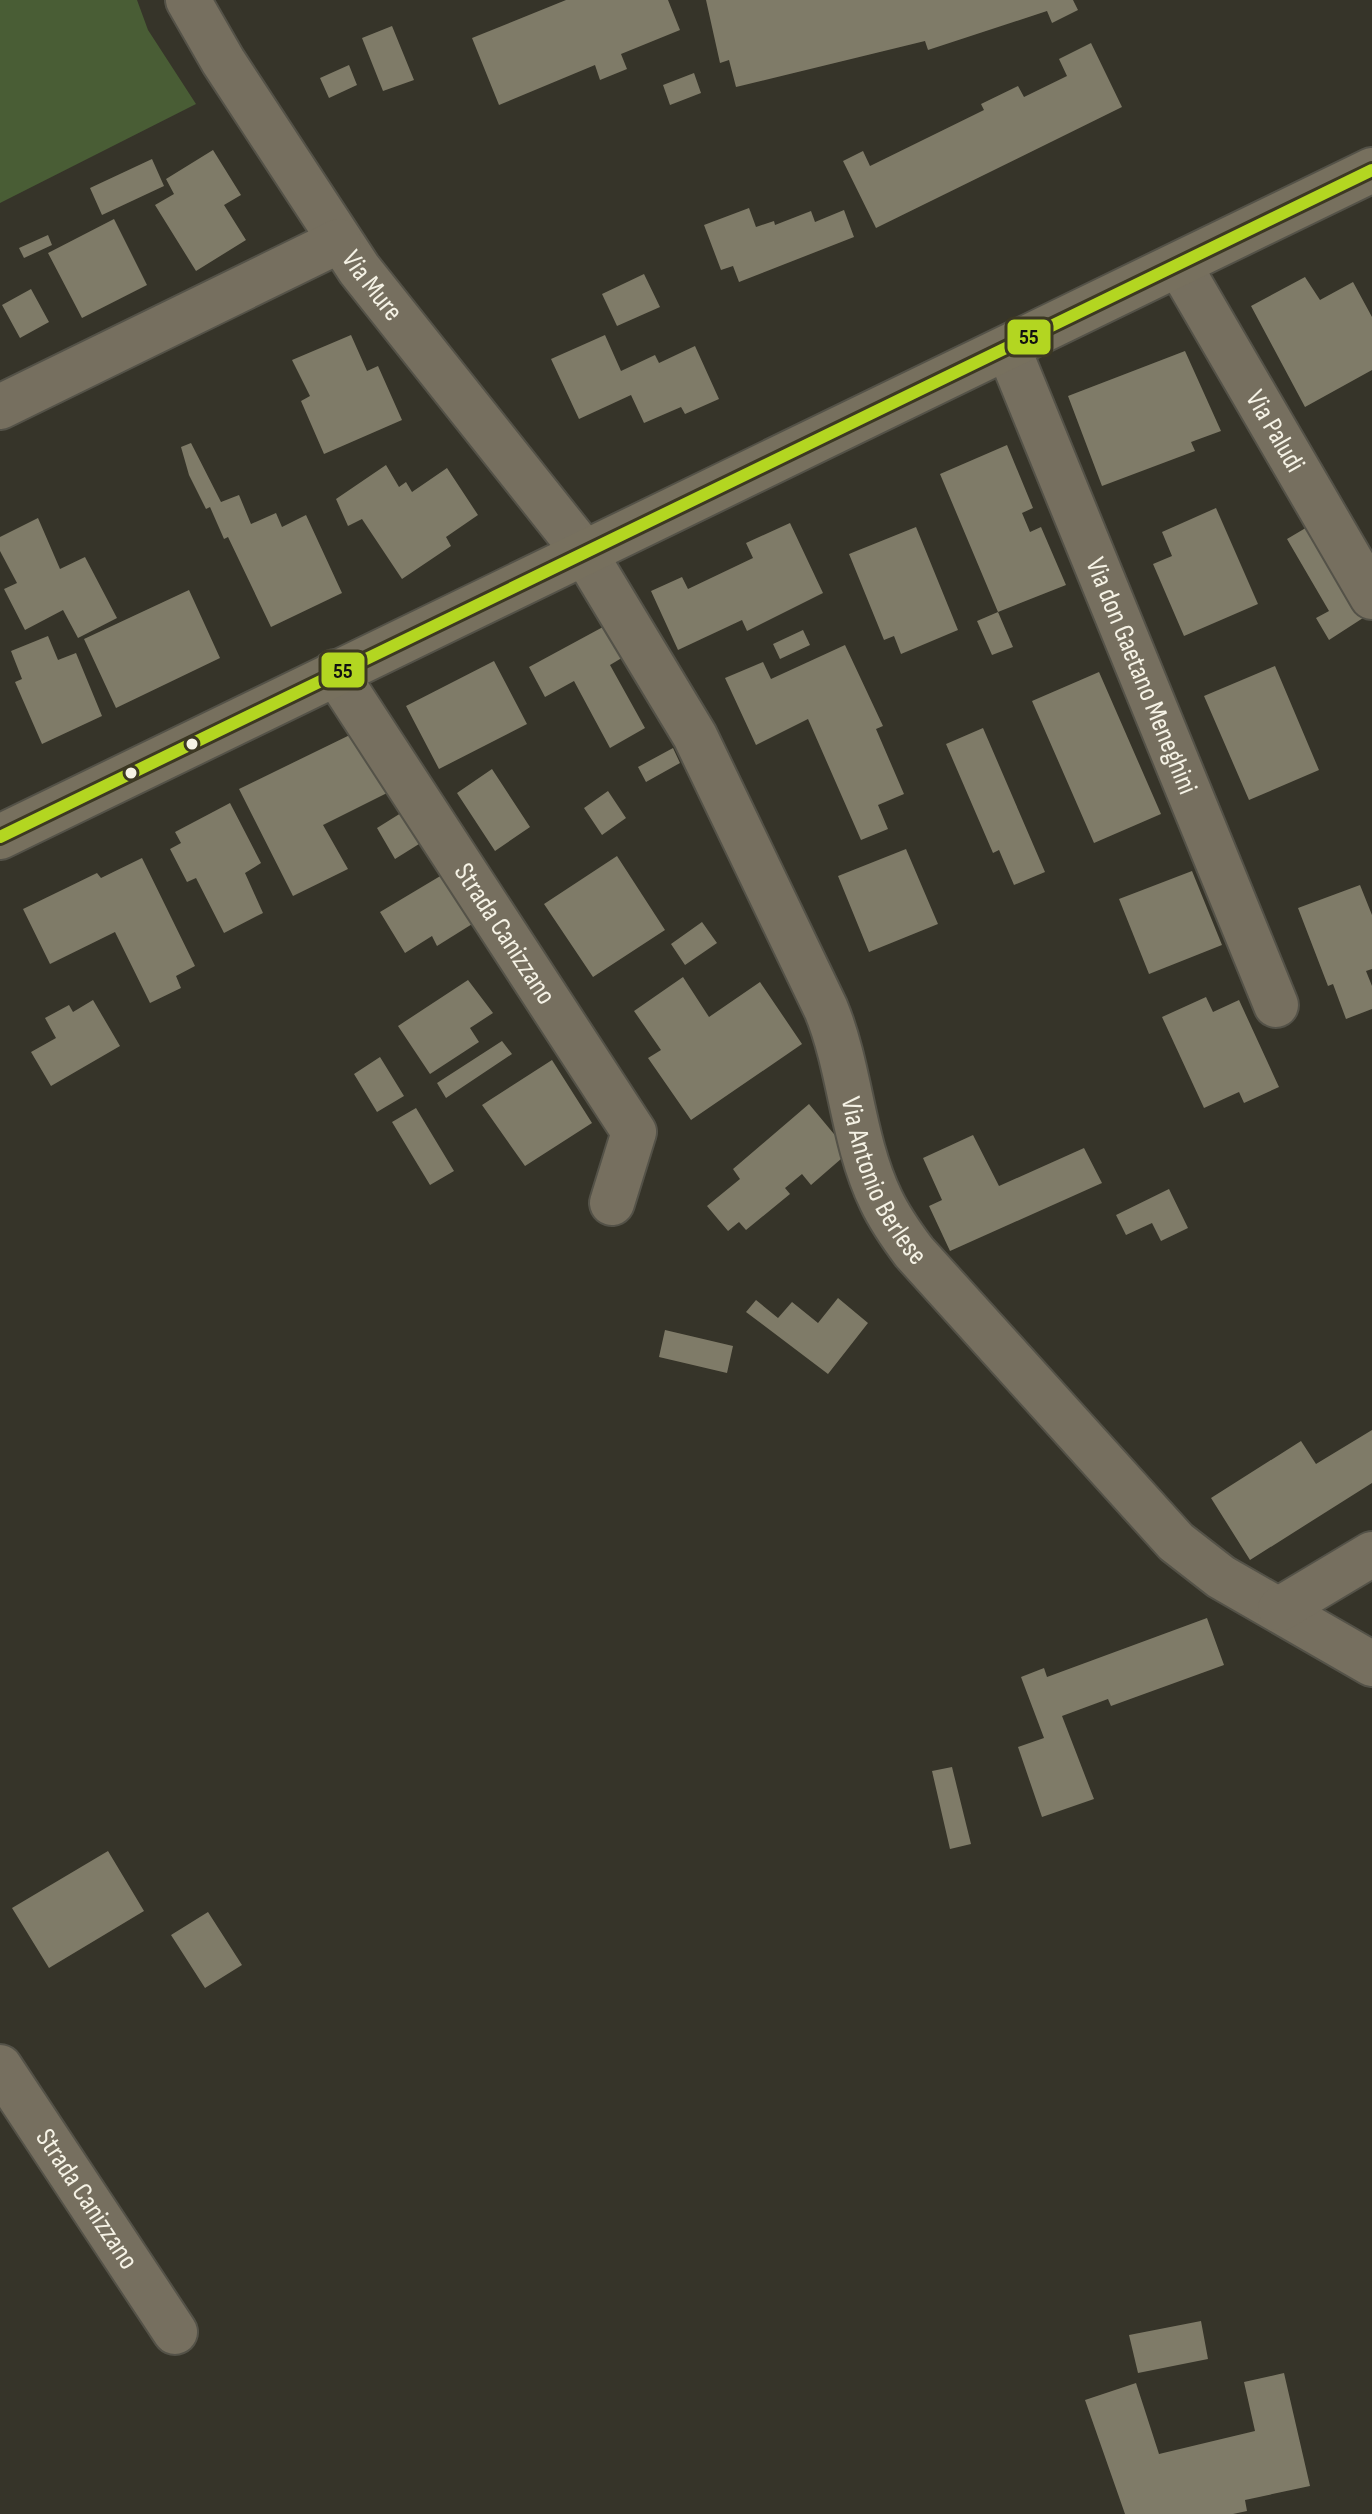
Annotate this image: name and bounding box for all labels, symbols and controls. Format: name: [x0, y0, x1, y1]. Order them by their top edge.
street label: Via Mure: [335, 244, 410, 327]
line badge: 55: [1006, 318, 1052, 356]
text: 55: [1019, 324, 1039, 351]
street label: Via Paludi: [1239, 384, 1312, 478]
street label: Via don Gaetano Meneghini: [1079, 553, 1205, 799]
line badge: 55: [320, 651, 366, 689]
text: 55: [333, 658, 353, 685]
unlabelled marker: [184, 736, 200, 752]
unlabelled marker: [123, 765, 139, 781]
street label: Strada Canizzano: [447, 857, 563, 1010]
street label: Via Antonio Berlese: [834, 1094, 934, 1272]
street label: Strada Canizzano: [29, 2122, 145, 2275]

